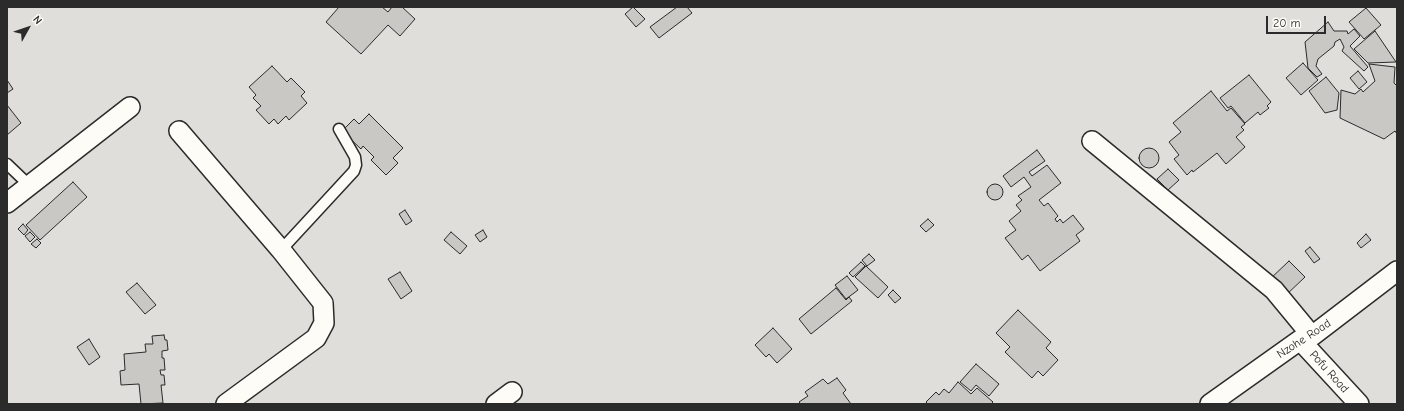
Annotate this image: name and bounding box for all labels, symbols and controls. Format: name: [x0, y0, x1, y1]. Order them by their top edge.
north arrow: [8, 8, 48, 48]
scale bar: [1268, 8, 1328, 34]
text: N: [30, 13, 45, 27]
text: 20 m: [1273, 16, 1301, 30]
street label: Nzohe Road: [1274, 316, 1334, 362]
street label: Pofu Road: [1306, 348, 1352, 396]

